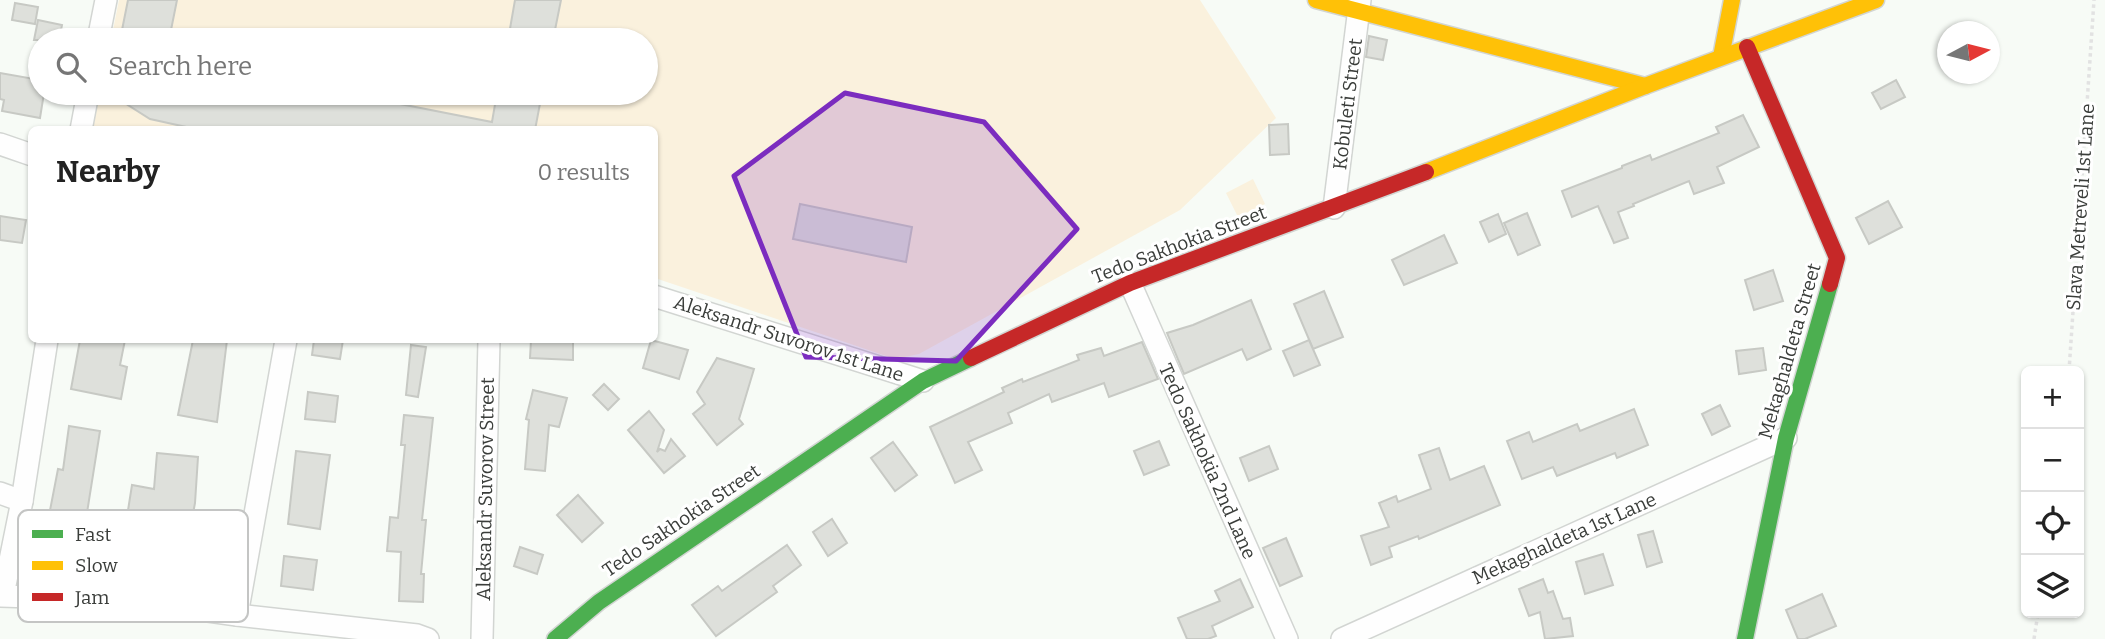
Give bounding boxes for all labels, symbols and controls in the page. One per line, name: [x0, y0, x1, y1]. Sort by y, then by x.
north arrow: [1937, 21, 2000, 84]
search box: [28, 28, 658, 105]
street label: Kobuleti Street: [1328, 37, 1367, 171]
icon: search: [52, 48, 90, 86]
text: Search here: [108, 51, 252, 82]
street label: Slava Metreveli 1st Lane: [2062, 103, 2099, 311]
text: Nearby: [56, 154, 160, 190]
text: 0 results: [537, 158, 630, 186]
street label: Tedo Sakhokia Street: [1089, 201, 1270, 288]
street label: Mekaghaldeta Street: [1753, 260, 1826, 442]
street label: Aleksandr Suvorov 1st Lane: [671, 290, 907, 387]
street label: Tedo Sakhokia 2nd Lane: [1154, 360, 1261, 563]
map controls: [2021, 366, 2084, 618]
button: +: [2021, 366, 2084, 429]
street label: Aleksandr Suvorov Street: [472, 377, 499, 601]
button: −: [2021, 429, 2084, 492]
street label: Tedo Sakhokia Street: [598, 459, 764, 582]
street label: Mekaghaldeta 1st Lane: [1469, 488, 1660, 589]
button: locate: [2021, 492, 2084, 555]
legend: [18, 510, 248, 622]
text: Fast: [75, 523, 112, 546]
text: Slow: [75, 554, 118, 577]
button: layers: [2021, 555, 2084, 618]
text: Jam: [74, 586, 109, 609]

